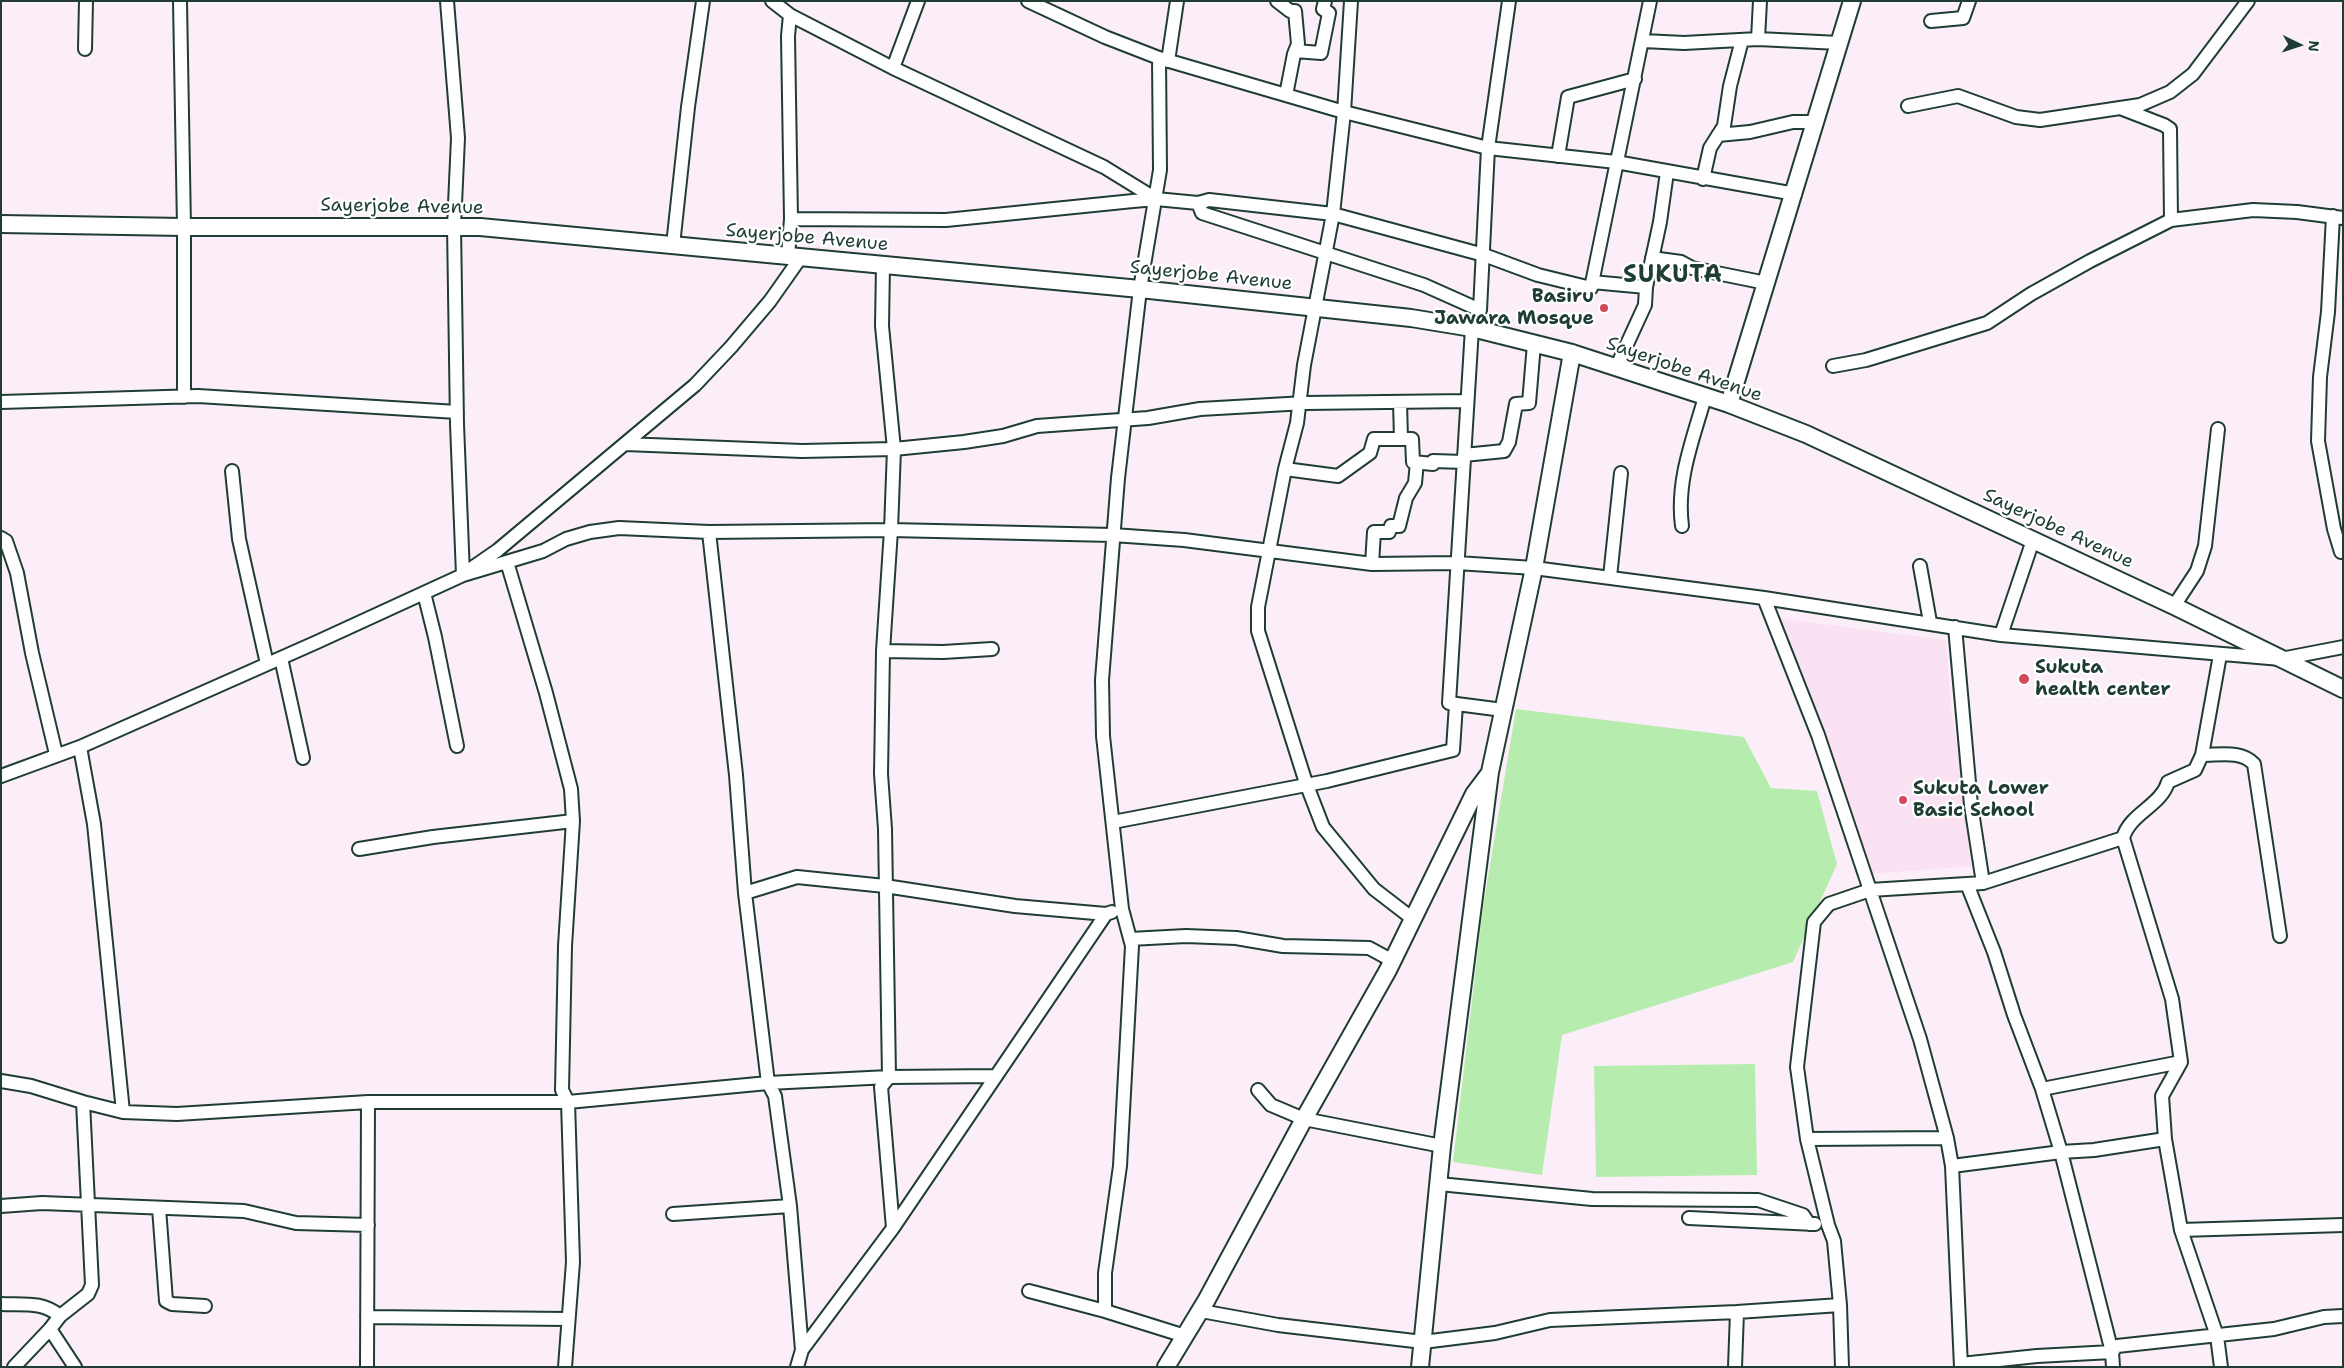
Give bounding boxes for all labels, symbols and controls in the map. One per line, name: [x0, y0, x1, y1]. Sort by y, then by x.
north arrow: [2274, 20, 2324, 70]
text: N: [2305, 40, 2323, 52]
street label: Sayerjobe Avenue: [320, 194, 484, 220]
street label: Sayerjobe Avenue: [725, 220, 889, 256]
street label: Sayerjobe Avenue: [1129, 256, 1293, 296]
district label: SUKUTA: [1622, 262, 1724, 290]
place label: Basiru Jawara Mosque: [1434, 286, 1594, 330]
marker: Basiru Jawara Mosque: [1598, 302, 1610, 314]
street label: Sayerjobe Avenue: [1603, 333, 1765, 407]
street label: Sayerjobe Avenue: [1979, 484, 2137, 574]
place label: Sukuta health center: [2035, 657, 2171, 701]
marker: Sukuta health center: [2017, 672, 2031, 686]
place label: Sukuta Lower Basic School: [1913, 778, 2049, 822]
marker: Sukuta Lower Basic School: [1897, 794, 1909, 806]

